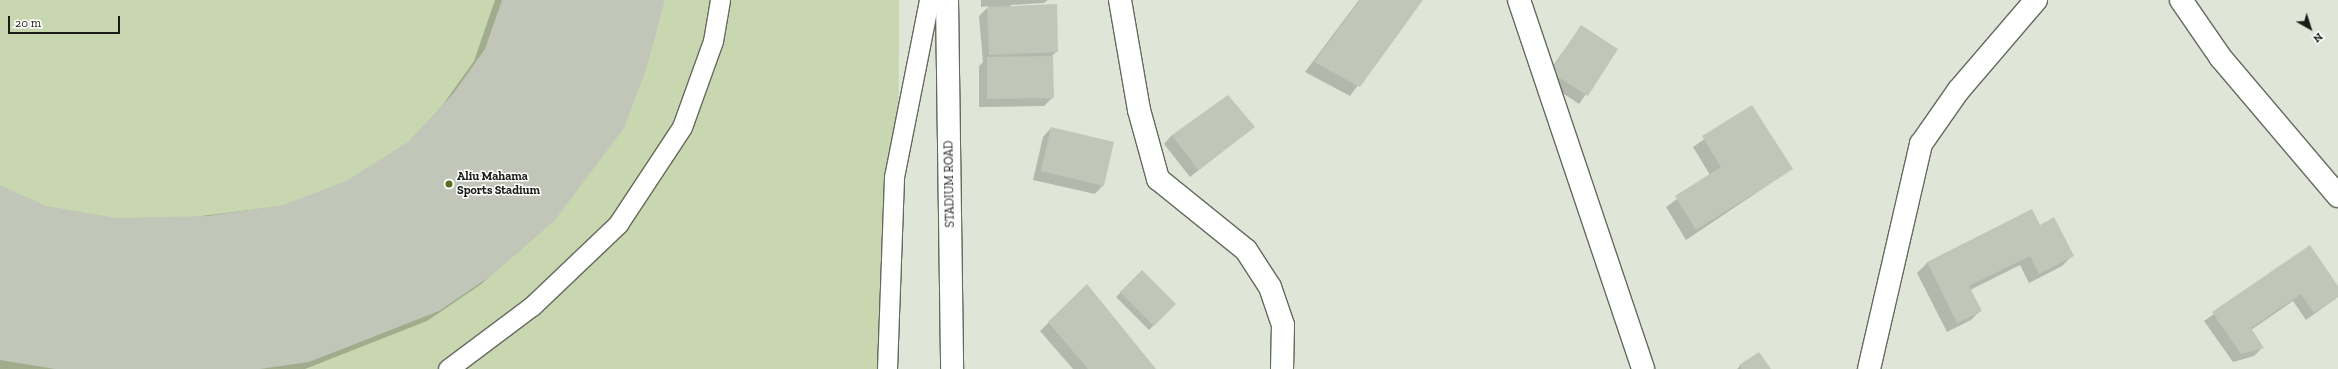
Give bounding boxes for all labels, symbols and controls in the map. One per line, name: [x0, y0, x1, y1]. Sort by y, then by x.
scale bar: [10, 8, 122, 34]
north arrow: [2290, 8, 2330, 48]
text: 20 m: [15, 16, 41, 30]
text: N: [2311, 30, 2325, 45]
street label: STADIUM ROAD: [942, 140, 958, 228]
place label: Aliu Mahama Sports Stadium: [457, 170, 540, 198]
marker: Aliu Mahama Sports Stadium: [444, 179, 454, 189]

